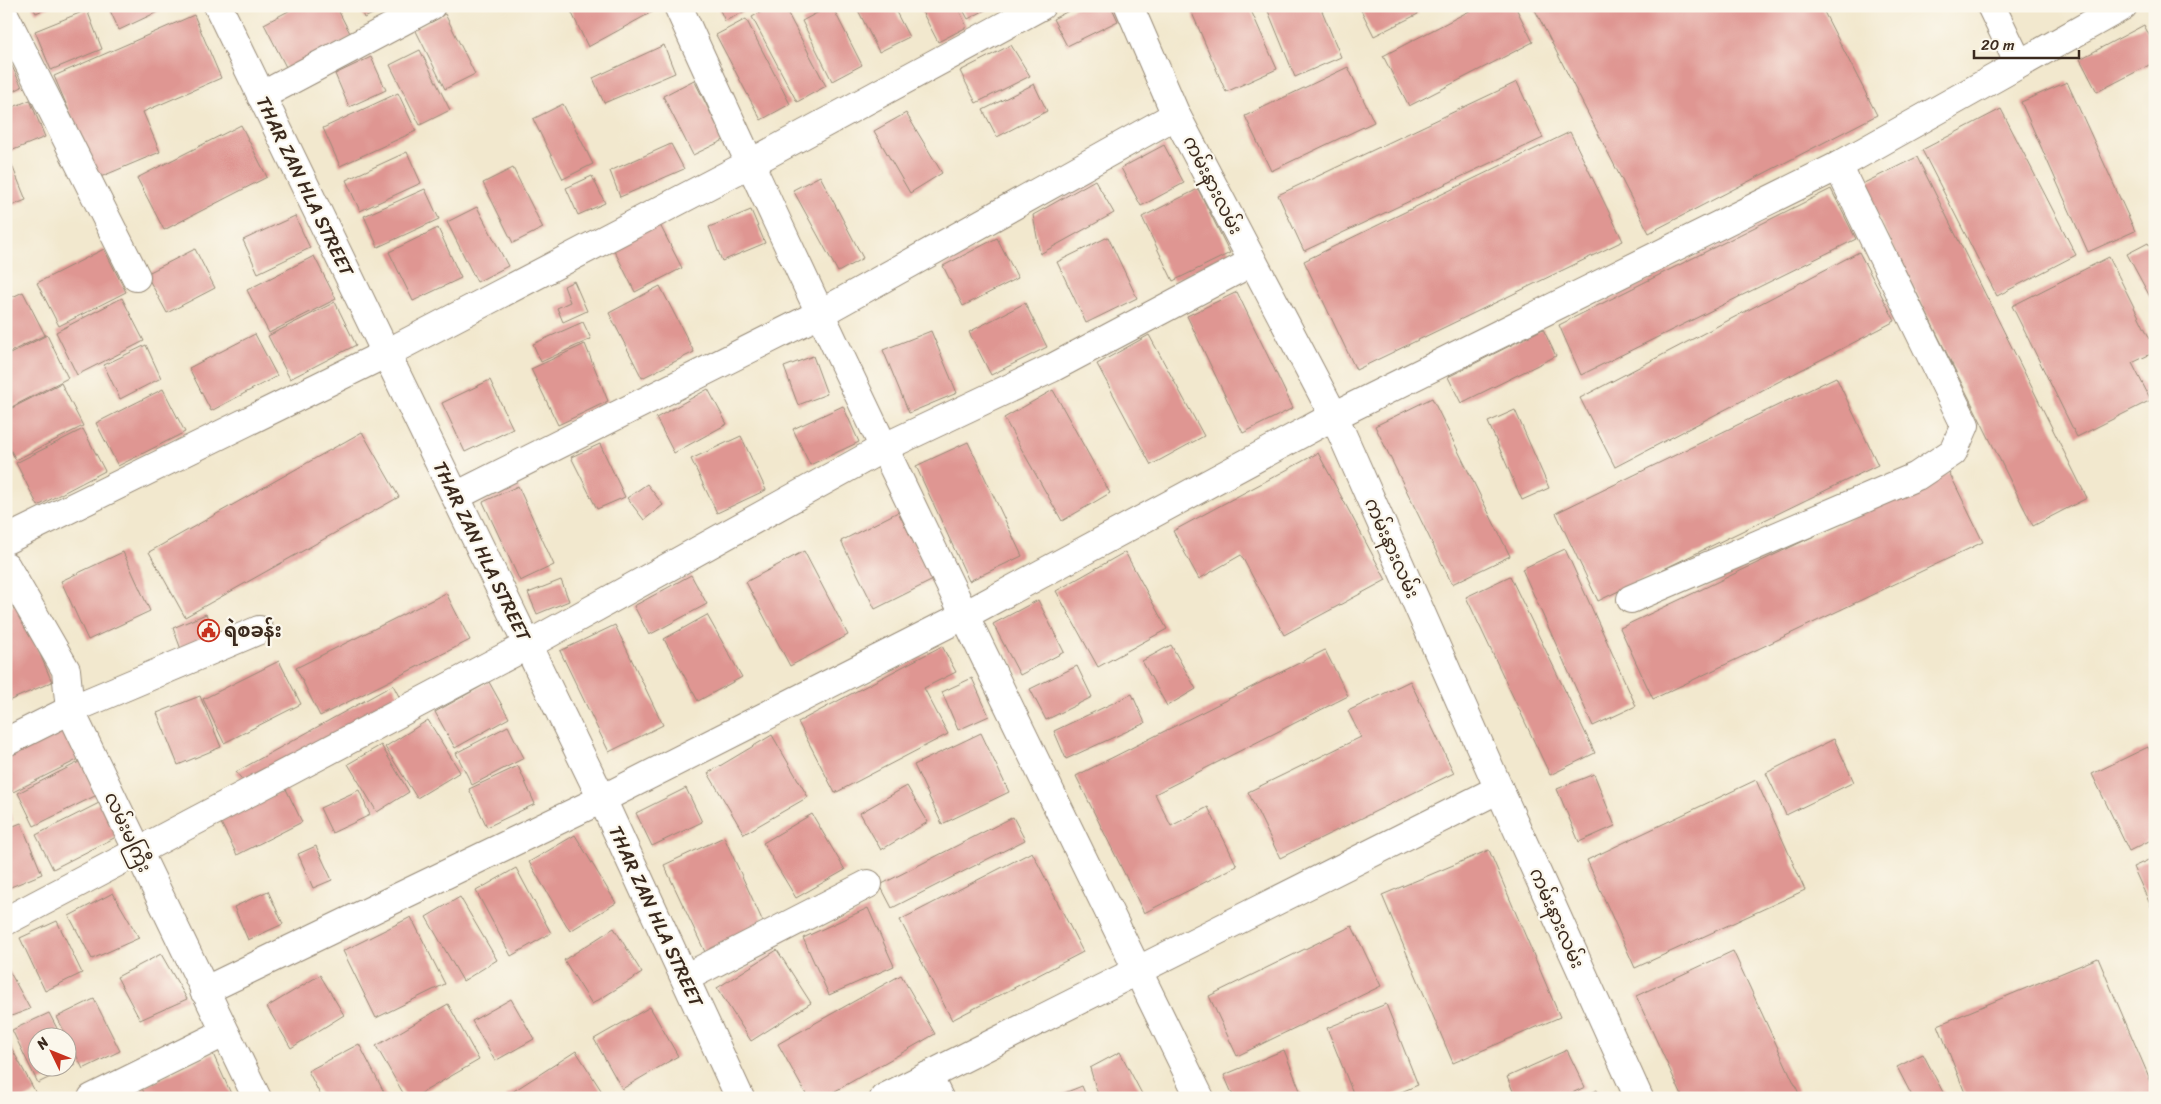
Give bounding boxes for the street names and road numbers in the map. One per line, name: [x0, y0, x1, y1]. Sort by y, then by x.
street label: THAR ZAN HLA STREET: [247, 90, 363, 283]
street label: ကမ်းနားလမ်း: [1174, 130, 1252, 240]
street label: THAR ZAN HLA STREET: [424, 455, 540, 648]
street label: ကမ်းနားလမ်း: [1355, 492, 1429, 604]
street label: လမ်းမကြီး: [95, 786, 161, 878]
street label: THAR ZAN HLA STREET: [599, 820, 713, 1013]
street label: ကမ်းနားလမ်း: [1520, 862, 1594, 974]

